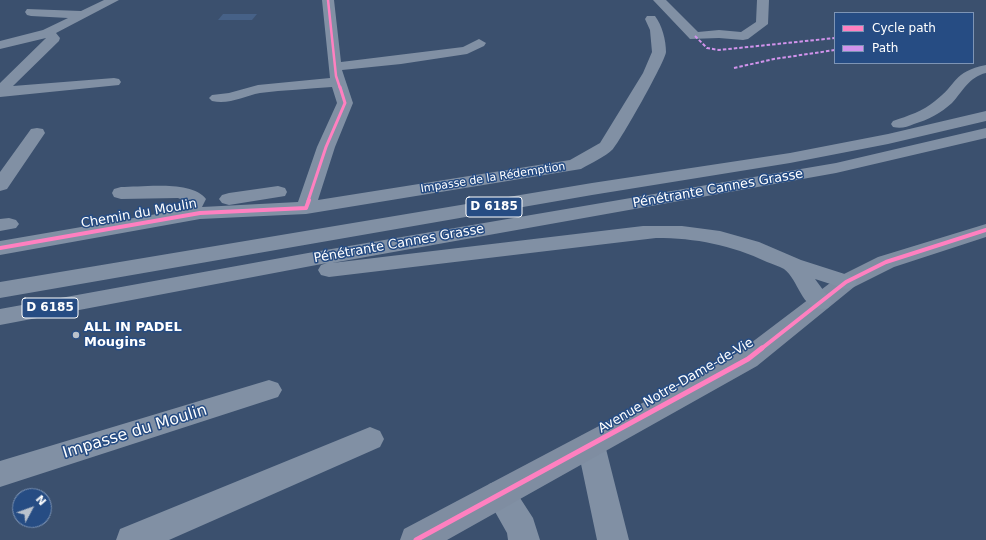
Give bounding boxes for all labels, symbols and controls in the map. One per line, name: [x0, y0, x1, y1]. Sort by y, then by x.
legend: [834, 12, 974, 64]
text: Cycle path: [872, 21, 936, 35]
text: Path: [872, 41, 898, 55]
street label: Impasse de la Rédemption: [420, 160, 566, 196]
street label: Pénétrante Cannes Grasse: [632, 166, 804, 212]
street label: Chemin du Moulin: [80, 196, 198, 232]
road number: D 6185: [466, 197, 522, 217]
street label: Pénétrante Cannes Grasse: [313, 221, 485, 267]
road number: D 6185: [22, 298, 78, 318]
place label: ALL IN PADEL Mougins: [84, 320, 182, 351]
marker: ALL IN PADEL Mougins: [71, 330, 81, 340]
street label: Avenue Notre-Dame-de-Vie: [596, 335, 756, 437]
street label: Impasse du Moulin: [60, 401, 210, 463]
north arrow: [12, 488, 52, 528]
text: N: [33, 493, 49, 508]

